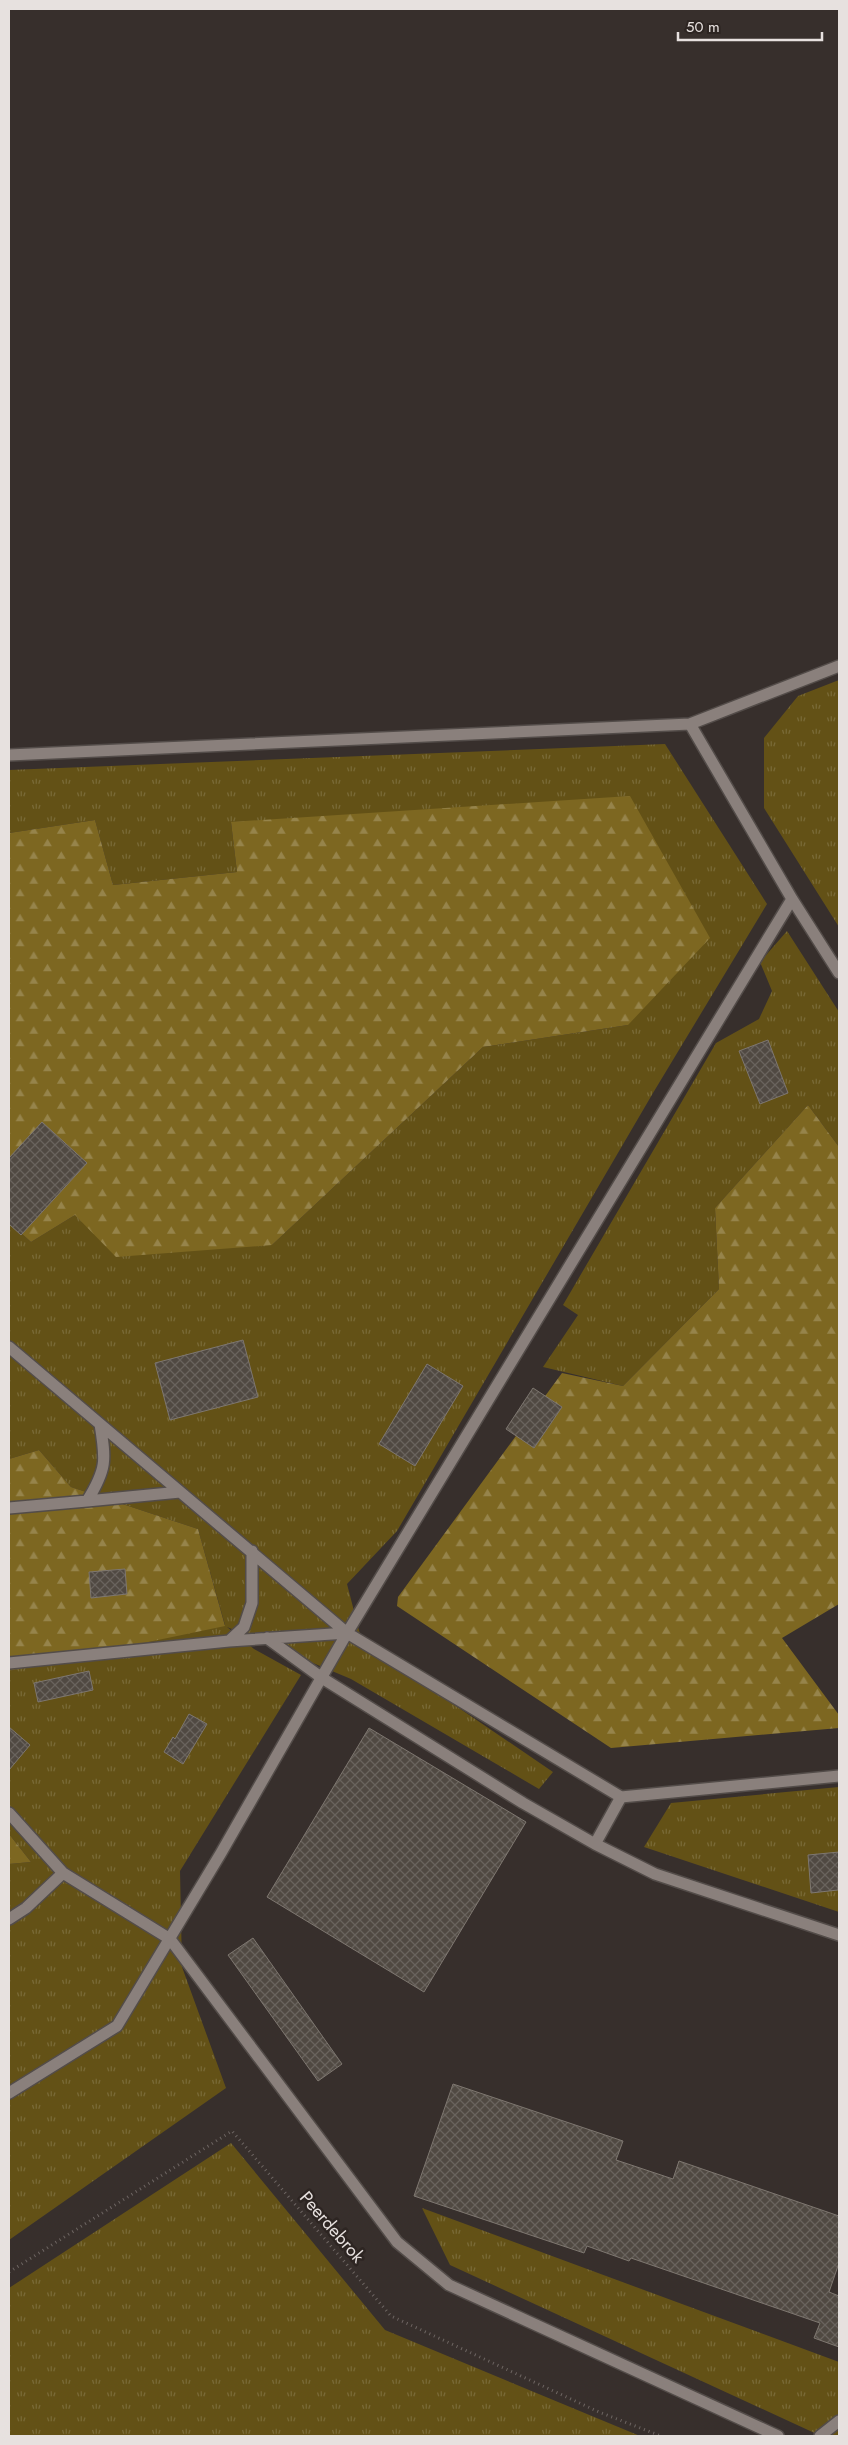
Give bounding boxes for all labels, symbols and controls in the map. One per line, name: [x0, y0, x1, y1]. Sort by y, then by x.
scale bar: [678, 10, 822, 42]
text: 50 m: [686, 16, 720, 38]
street label: Peerdebrok: [293, 2185, 371, 2269]

